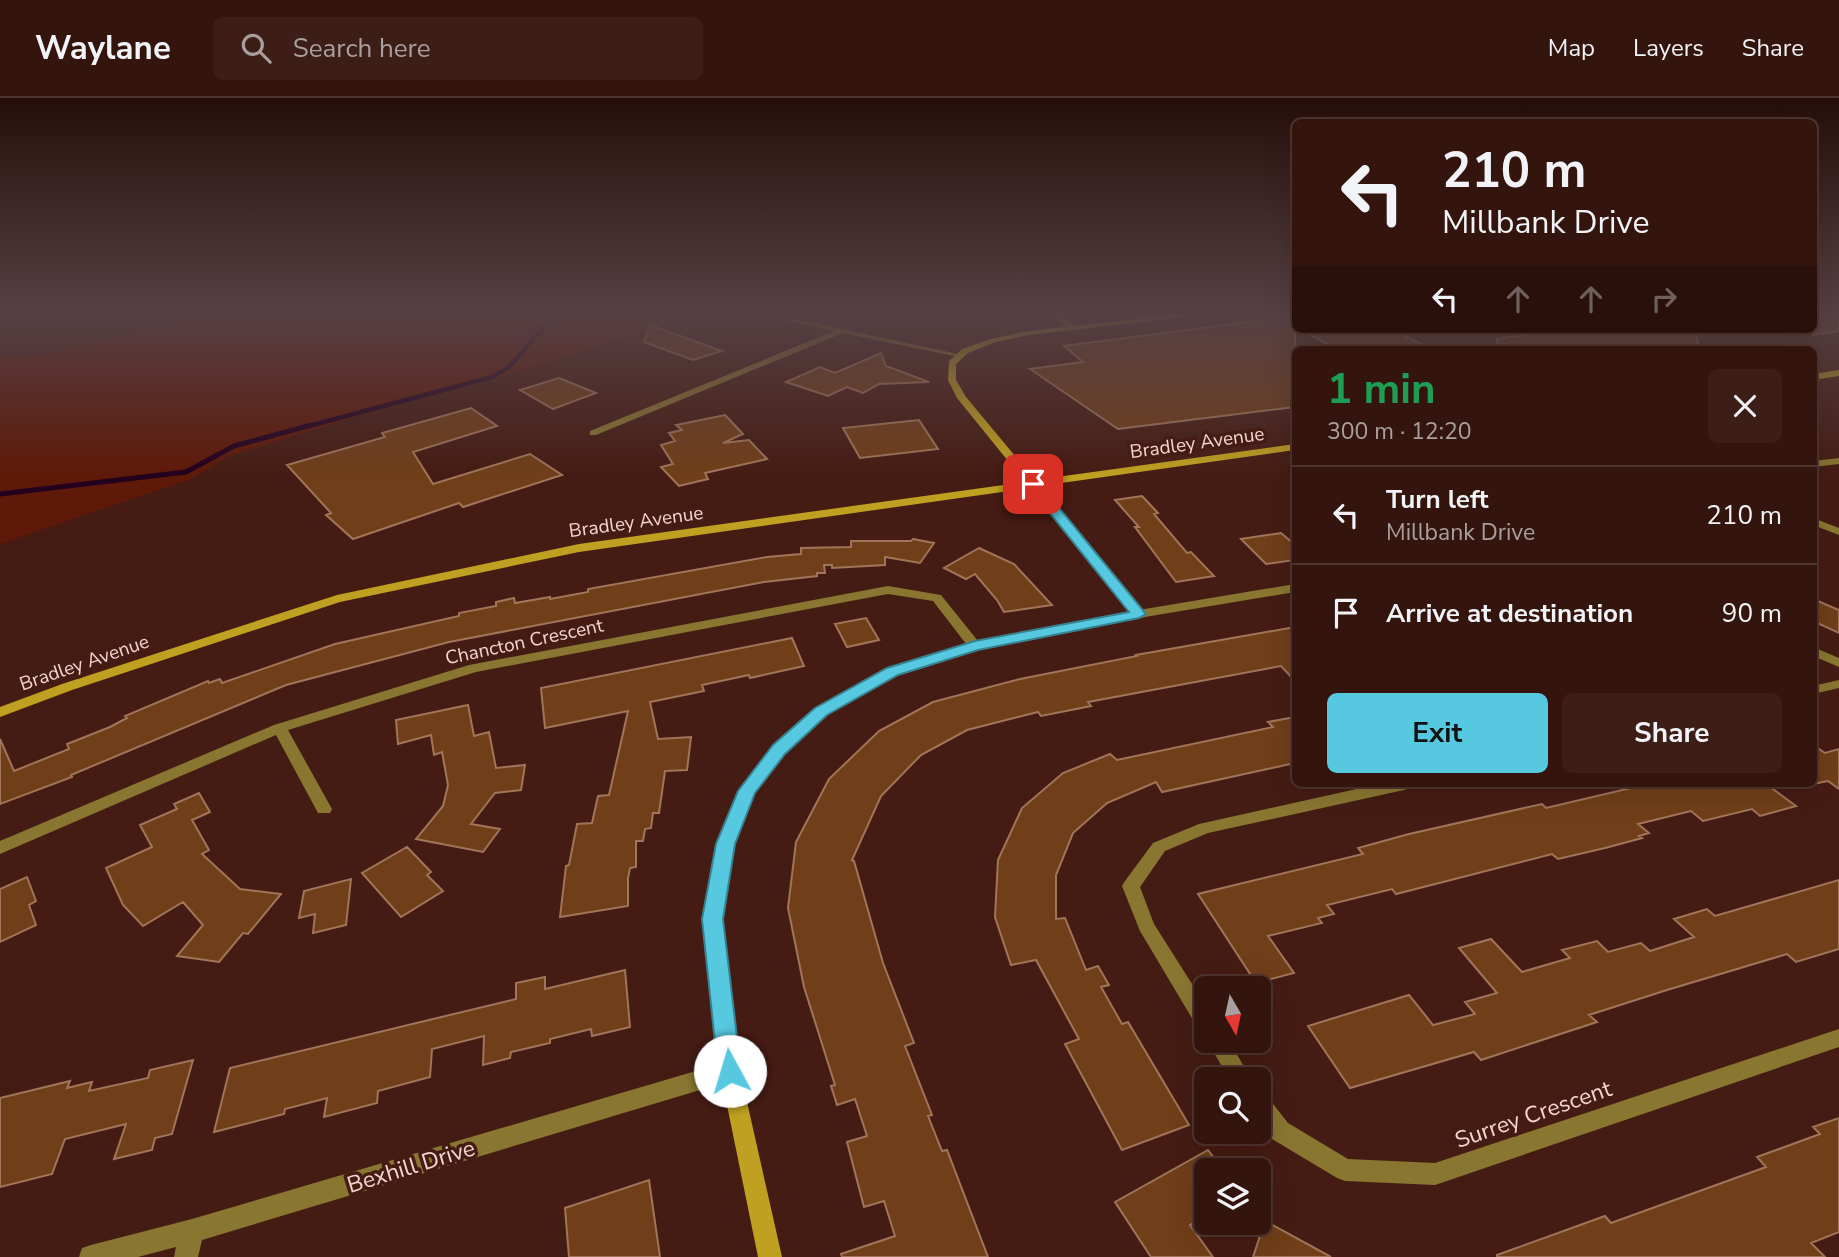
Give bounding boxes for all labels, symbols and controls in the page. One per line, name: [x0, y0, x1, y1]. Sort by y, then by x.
search box: [213, 17, 703, 80]
text: Waylane: [35, 26, 171, 71]
icon: search: [237, 29, 275, 67]
text: Search here: [293, 31, 431, 66]
text: Map: [1548, 32, 1595, 64]
text: Layers: [1633, 32, 1704, 64]
text: Share: [1742, 32, 1804, 64]
text: 210 m: [1442, 137, 1586, 204]
icon: left: [1327, 147, 1418, 238]
text: Millbank Drive: [1442, 201, 1650, 244]
icon: left: [1426, 280, 1464, 318]
icon: ahead: [1499, 280, 1537, 318]
icon: ahead: [1572, 280, 1610, 318]
icon: right: [1645, 280, 1683, 318]
text: 1 min: [1327, 361, 1436, 418]
button: close: [1708, 369, 1782, 443]
text: 300 m · 12:20: [1327, 416, 1472, 447]
street label: Bradley Avenue: [1128, 421, 1266, 465]
pin: [1003, 454, 1063, 514]
icon: arrive: [1014, 465, 1052, 503]
text: Turn left: [1386, 482, 1489, 517]
icon: left: [1327, 496, 1365, 534]
text: 210 m: [1706, 498, 1782, 533]
street label: Bradley Avenue: [567, 500, 705, 544]
text: Millbank Drive: [1386, 517, 1535, 548]
icon: arrive: [1327, 594, 1365, 632]
text: Arrive at destination: [1386, 596, 1633, 631]
text: 90 m: [1722, 596, 1782, 631]
street label: Chancton Crescent: [443, 612, 606, 671]
street label: Bradley Avenue: [16, 629, 153, 697]
button: Exit: [1327, 693, 1548, 773]
button: Share: [1562, 693, 1782, 773]
north arrow: [1194, 976, 1270, 1054]
map controls: [1194, 976, 1271, 1235]
position arrow: [693, 1034, 767, 1108]
button: search: [1194, 1067, 1271, 1144]
street label: Surrey Crescent: [1451, 1073, 1617, 1156]
street label: Bexhill Drive: [343, 1132, 479, 1201]
button: layers: [1194, 1158, 1271, 1235]

